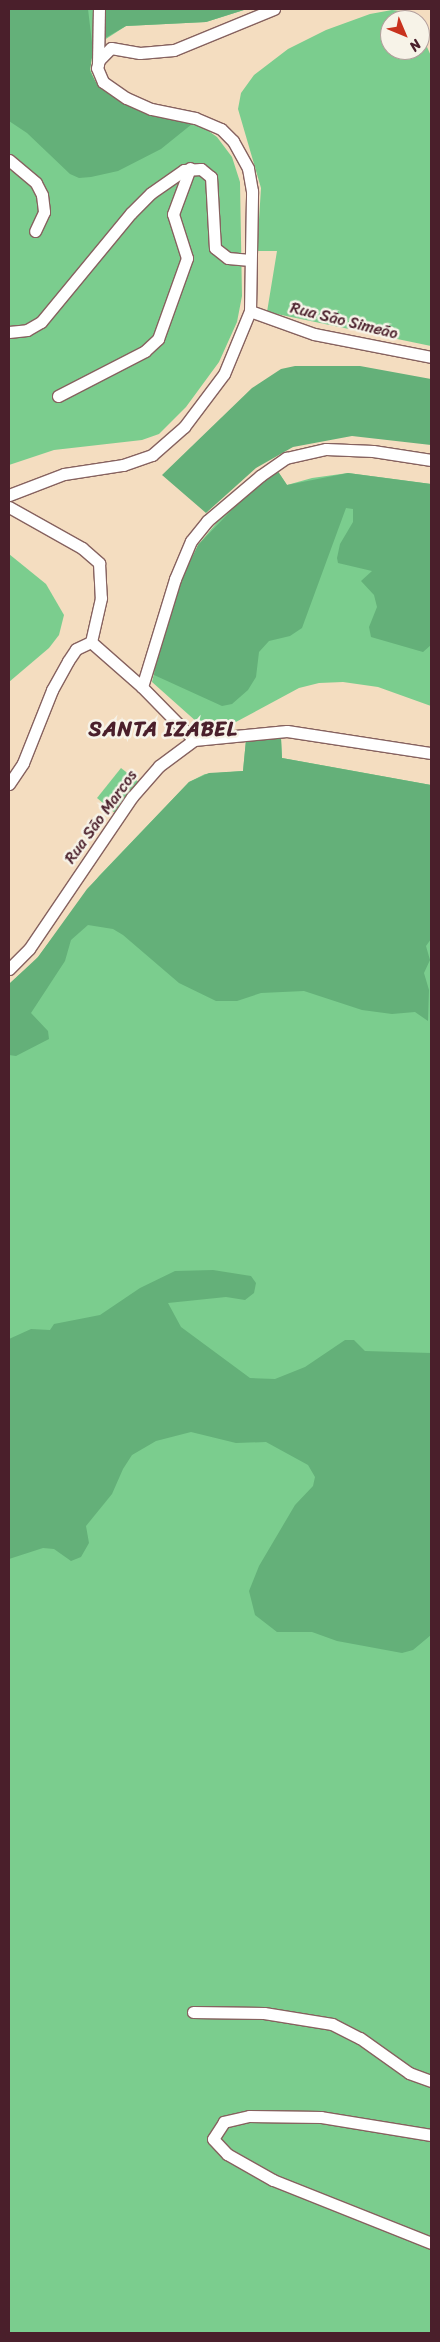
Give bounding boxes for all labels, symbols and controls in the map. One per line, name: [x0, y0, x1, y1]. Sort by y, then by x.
north arrow: [380, 10, 430, 60]
text: N: [403, 33, 428, 58]
street label: Rua São Simeão: [287, 298, 401, 344]
district label: SANTA IZABEL: [87, 716, 239, 742]
street label: Rua São Marcos: [61, 766, 141, 868]

